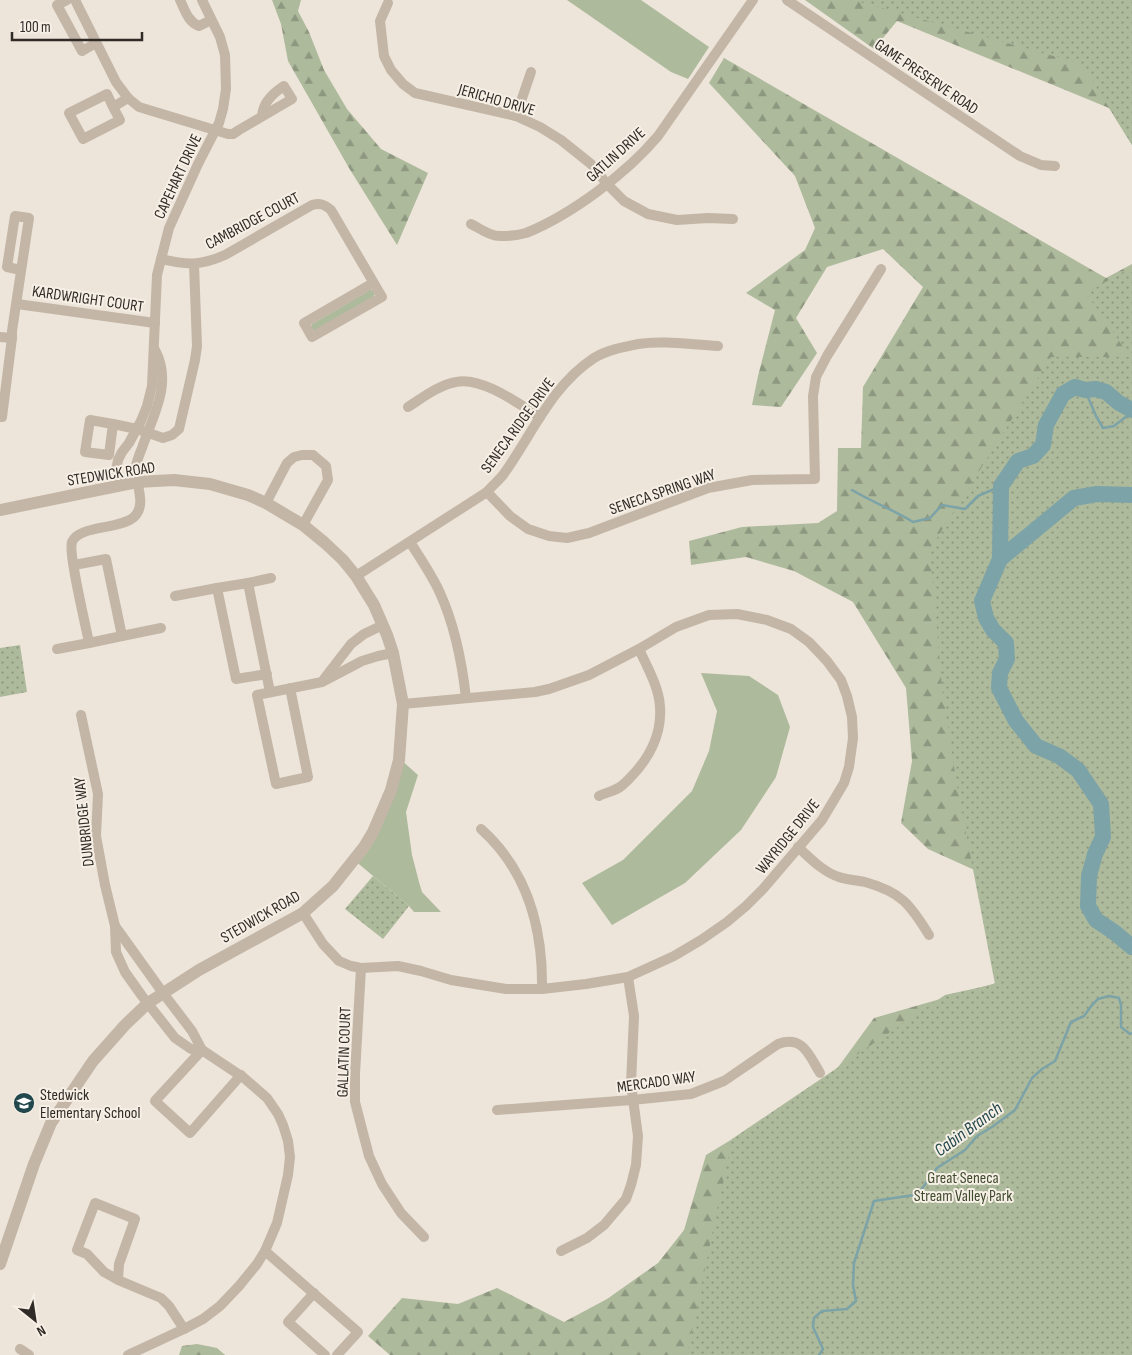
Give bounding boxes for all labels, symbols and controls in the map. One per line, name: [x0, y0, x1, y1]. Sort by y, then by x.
scale bar: [12, 10, 142, 42]
text: 100 m: [20, 18, 51, 37]
street label: GAME PRESERVE ROAD: [871, 36, 982, 119]
street label: JERICHO DRIVE: [455, 80, 537, 120]
street label: GATLIN DRIVE: [583, 124, 649, 187]
street label: CAPEHART DRIVE: [150, 131, 206, 222]
street label: CAMBRIDGE COURT: [202, 188, 304, 254]
street label: KARDWRIGHT COURT: [31, 282, 145, 317]
street label: SENECA RIDGE DRIVE: [477, 375, 559, 477]
street label: STEDWICK ROAD: [66, 458, 157, 491]
street label: SENECA SPRING WAY: [607, 465, 718, 519]
street label: DUNBRIDGE WAY: [70, 776, 99, 867]
street label: WAYRIDGE DRIVE: [752, 796, 824, 878]
street label: STEDWICK ROAD: [218, 887, 304, 948]
street label: GALLATIN COURT: [333, 1006, 356, 1098]
street label: MERCADO WAY: [616, 1068, 697, 1097]
place label: Stedwick Elementary School: [40, 1086, 140, 1123]
school or university icon: Stedwick Elementary School: [12, 1091, 36, 1115]
water label: Cabin Branch: [930, 1098, 1007, 1161]
park label: Great Seneca Stream Valley Park: [914, 1169, 1012, 1206]
north arrow: [10, 1295, 60, 1345]
text: N: [34, 1322, 49, 1340]

